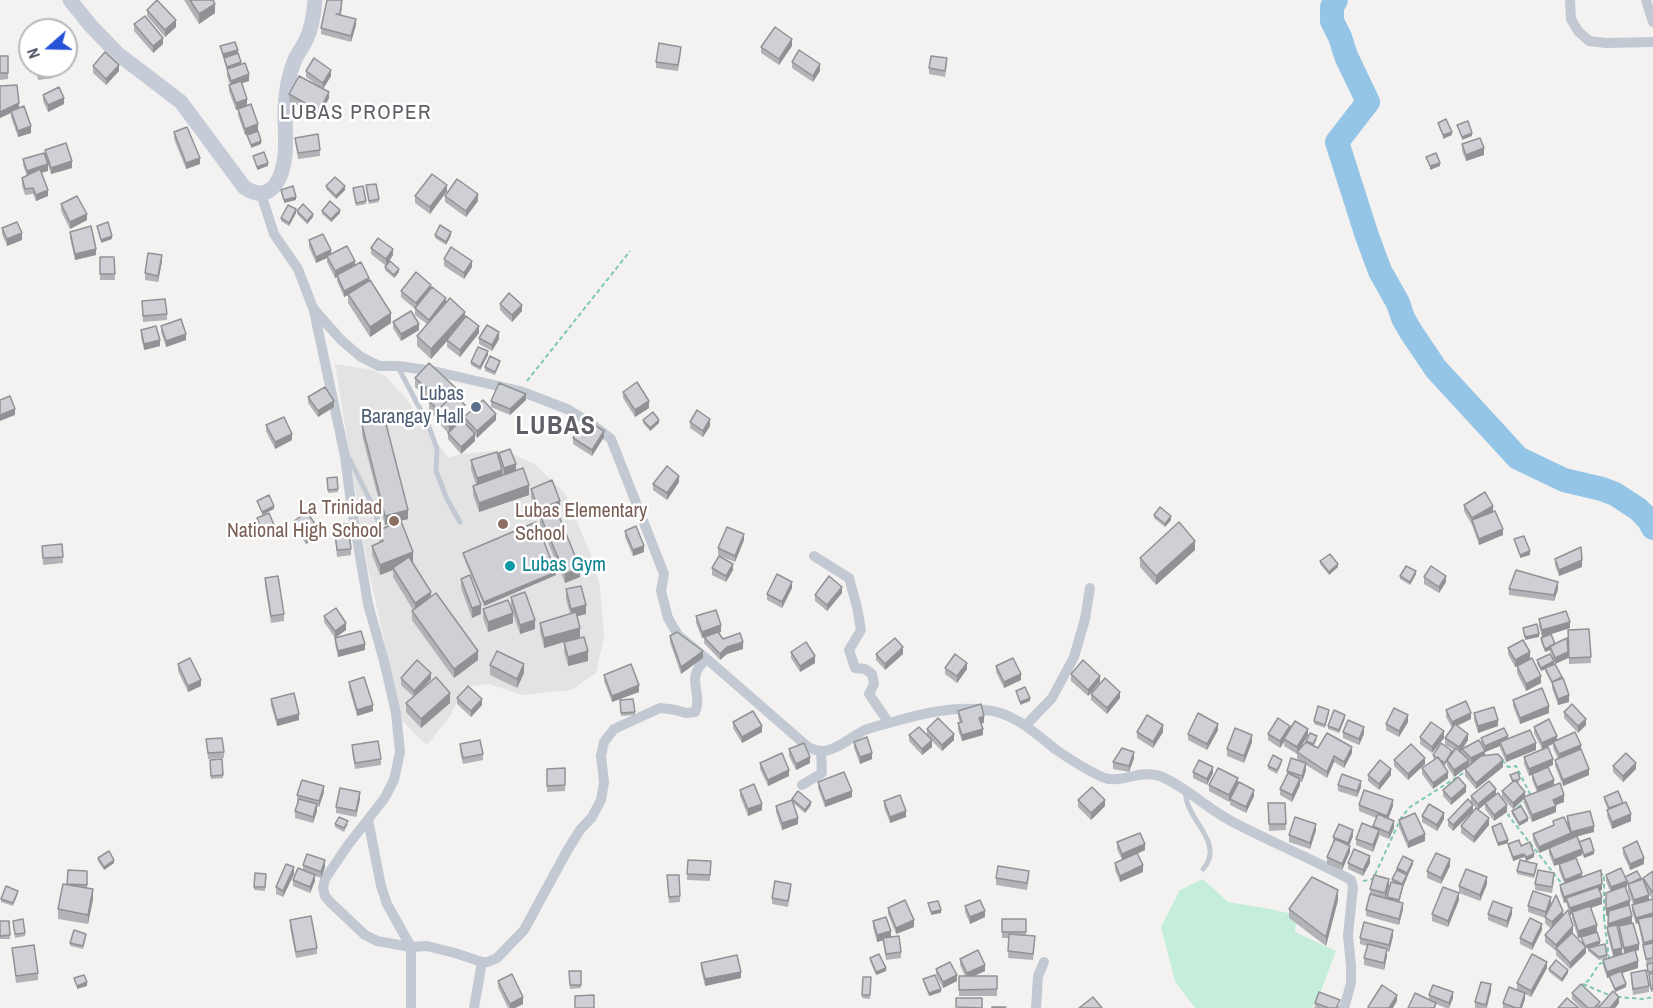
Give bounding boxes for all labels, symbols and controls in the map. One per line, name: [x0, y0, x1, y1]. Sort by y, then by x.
north arrow: [18, 18, 78, 78]
text: N: [21, 45, 45, 62]
district label: LUBAS PROPER: [280, 100, 432, 126]
place label: Lubas Barangay Hall: [361, 383, 464, 430]
marker: Lubas Barangay Hall: [469, 400, 483, 414]
district label: LUBAS: [516, 411, 596, 443]
place label: La Trinidad National High School: [227, 497, 382, 544]
place label: Lubas Elementary School: [515, 500, 647, 547]
marker: La Trinidad National High School: [387, 514, 401, 528]
marker: Lubas Elementary School: [496, 517, 510, 531]
place label: Lubas Gym: [522, 554, 606, 578]
marker: Lubas Gym: [503, 559, 517, 573]

